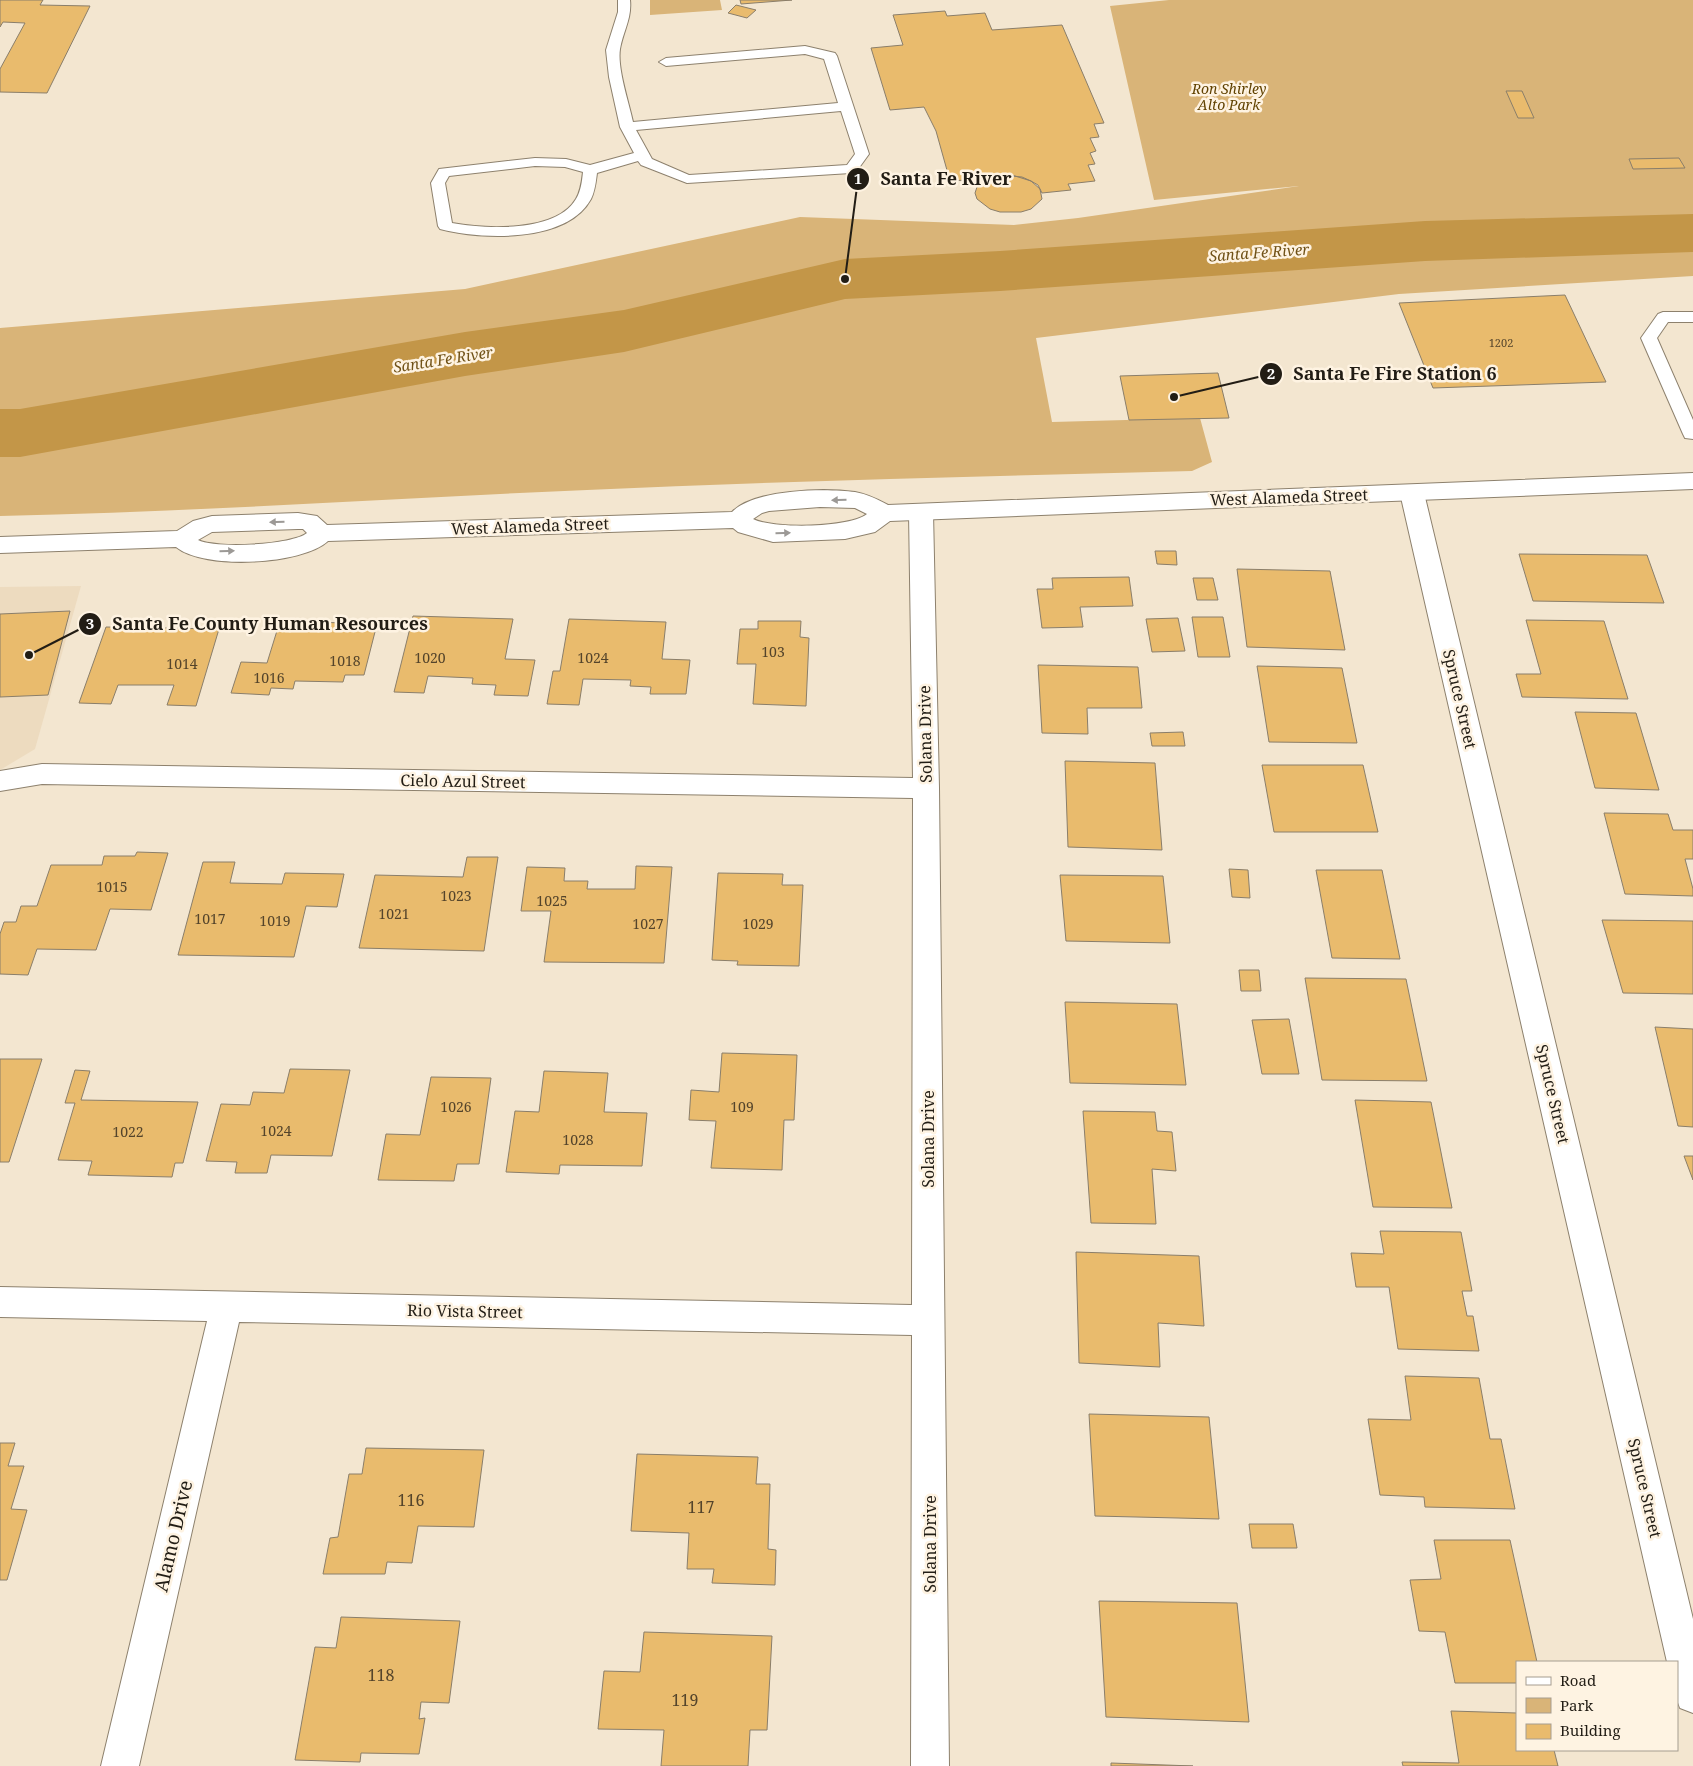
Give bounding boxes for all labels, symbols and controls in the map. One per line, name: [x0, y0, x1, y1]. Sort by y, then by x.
park label: Ron Shirley Alto Park: [1191, 79, 1266, 114]
callout: Santa Fe River: [845, 163, 1022, 196]
text: Santa Fe River: [880, 166, 1012, 190]
text: 1: [854, 168, 862, 188]
water label: Santa Fe River: [1208, 238, 1311, 265]
house number: 1202: [1489, 335, 1513, 350]
water label: Santa Fe River: [392, 341, 495, 377]
callout: Santa Fe Fire Station 6: [1258, 357, 1506, 390]
text: Santa Fe Fire Station 6: [1293, 361, 1497, 385]
text: 2: [1267, 363, 1275, 383]
street label: West Alameda Street: [1210, 483, 1369, 511]
one-way arrow: [831, 496, 847, 504]
street label: West Alameda Street: [451, 512, 610, 540]
one-way arrow: [269, 518, 285, 526]
one-way arrow: [775, 529, 791, 537]
one-way arrow: [219, 547, 235, 555]
callout: Santa Fe County Human Resources: [77, 607, 438, 640]
text: Santa Fe County Human Resources: [112, 611, 428, 635]
text: 3: [86, 613, 94, 633]
house number: 103: [761, 642, 785, 661]
street label: Spruce Street: [1438, 647, 1482, 751]
house number: 1020: [414, 648, 446, 667]
house number: 1024: [577, 648, 609, 667]
house number: 1018: [329, 651, 361, 670]
house number: 1014: [166, 654, 198, 673]
house number: 1016: [253, 668, 285, 687]
street label: Solana Drive: [913, 685, 937, 783]
street label: Cielo Azul Street: [400, 769, 526, 793]
house number: 1015: [96, 877, 128, 896]
house number: 1023: [440, 886, 472, 905]
house number: 1025: [536, 891, 568, 910]
house number: 1021: [378, 904, 410, 923]
house number: 1017: [194, 909, 226, 928]
house number: 1019: [259, 911, 291, 930]
house number: 1027: [632, 914, 664, 933]
house number: 1029: [742, 914, 774, 933]
street label: Spruce Street: [1531, 1042, 1575, 1146]
street label: Solana Drive: [917, 1090, 939, 1188]
house number: 1026: [440, 1097, 472, 1116]
house number: 109: [730, 1097, 754, 1116]
house number: 1024: [260, 1121, 292, 1140]
house number: 1022: [112, 1122, 144, 1141]
house number: 1028: [562, 1130, 594, 1149]
street label: Rio Vista Street: [407, 1299, 523, 1323]
street label: Spruce Street: [1623, 1436, 1667, 1540]
street label: Alamo Drive: [148, 1478, 198, 1594]
house number: 116: [398, 1489, 424, 1511]
street label: Solana Drive: [919, 1495, 941, 1593]
house number: 117: [688, 1496, 714, 1518]
legend: [1516, 1661, 1678, 1751]
house number: 118: [368, 1664, 394, 1686]
text: Road: [1560, 1670, 1596, 1690]
house number: 119: [672, 1689, 698, 1711]
text: Park: [1560, 1695, 1594, 1715]
text: Building: [1560, 1720, 1621, 1740]

